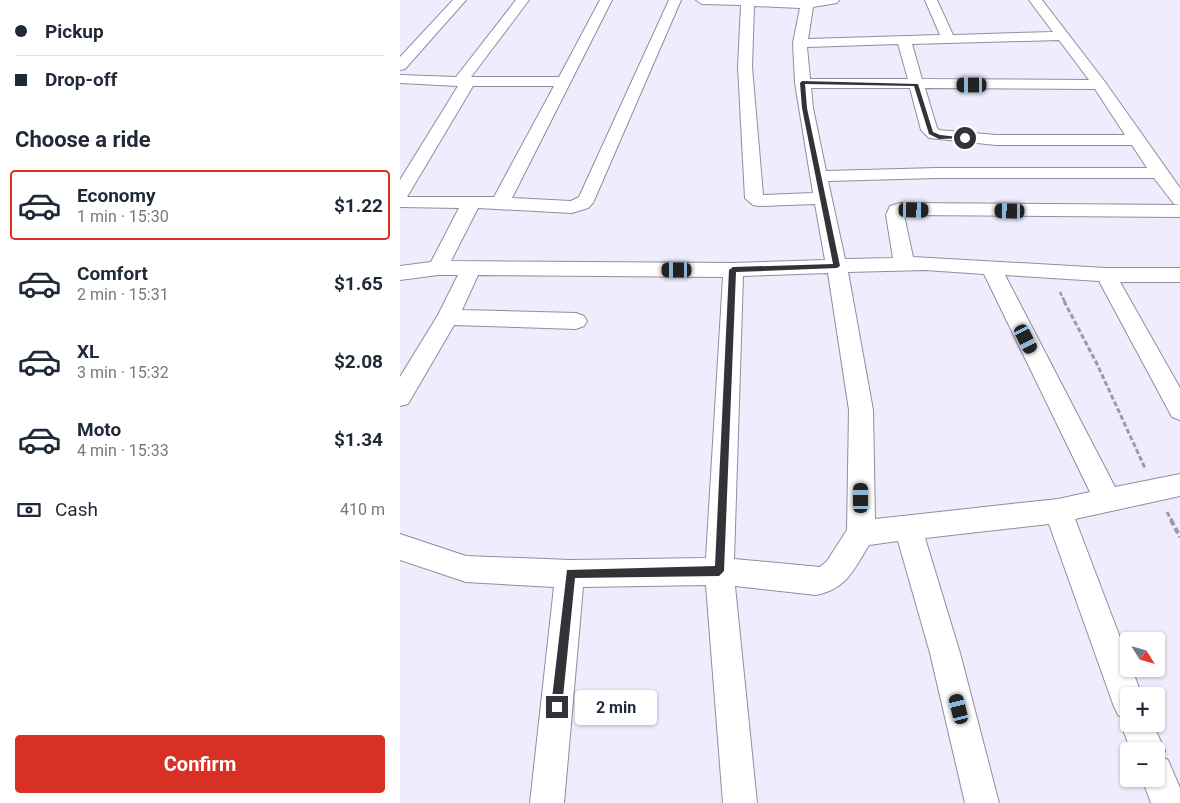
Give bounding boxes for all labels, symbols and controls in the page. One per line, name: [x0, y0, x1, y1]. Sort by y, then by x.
text: Pickup: [45, 20, 104, 43]
text: Drop-off: [45, 68, 117, 91]
car: [957, 78, 987, 93]
text: Choose a ride: [15, 127, 151, 152]
route start: [954, 127, 976, 149]
icon: car: [17, 183, 62, 228]
text: Economy: [77, 184, 156, 207]
text: $1.22: [334, 194, 383, 217]
car: [898, 202, 929, 218]
car: [994, 203, 1025, 219]
text: 1 min · 15:30: [77, 207, 169, 226]
icon: car: [17, 261, 62, 306]
text: Comfort: [77, 262, 148, 285]
car: [662, 263, 692, 278]
text: $1.65: [334, 272, 383, 295]
text: 2 min · 15:31: [77, 285, 169, 304]
car: [1012, 322, 1039, 356]
icon: car: [17, 339, 62, 384]
text: XL: [77, 340, 99, 363]
text: $2.08: [334, 350, 383, 373]
text: 3 min · 15:32: [77, 363, 169, 382]
icon: car: [17, 417, 62, 462]
text: Moto: [77, 418, 121, 441]
text: $1.34: [334, 428, 383, 451]
text: 4 min · 15:33: [77, 441, 169, 460]
car: [853, 483, 868, 513]
icon: cash: [15, 496, 43, 524]
text: Cash: [55, 498, 98, 521]
text: 410 m: [340, 500, 385, 519]
north arrow: [1120, 632, 1165, 678]
map controls: [1120, 632, 1165, 787]
button: +: [1120, 687, 1165, 732]
callout: 2 min: [574, 690, 657, 724]
car: [948, 693, 969, 725]
route end: [546, 696, 568, 718]
text: 2 min: [596, 698, 636, 717]
button: Confirm: [15, 735, 385, 793]
button: −: [1120, 742, 1165, 787]

